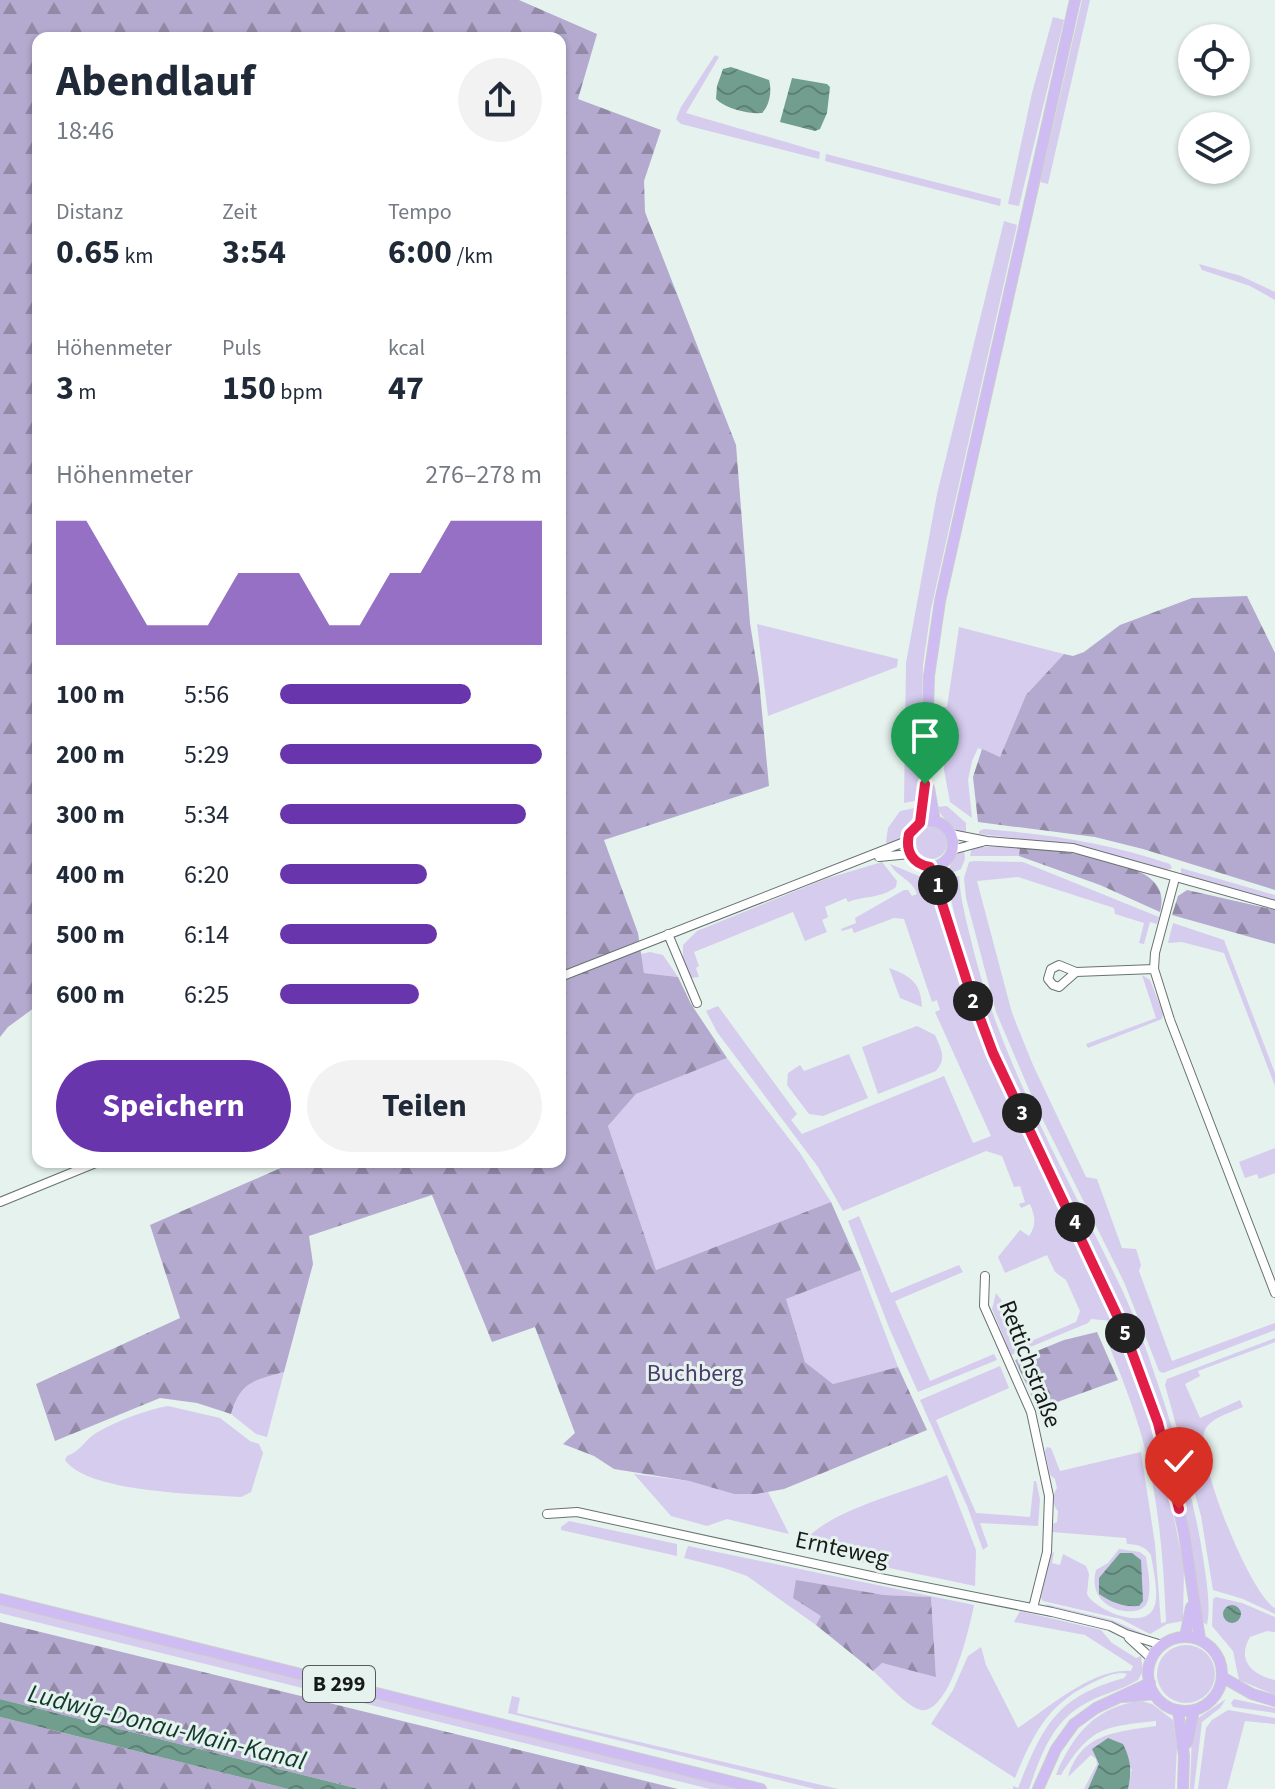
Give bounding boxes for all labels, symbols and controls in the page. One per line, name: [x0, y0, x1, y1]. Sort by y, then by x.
map controls: [1178, 24, 1250, 184]
button: locate: [1178, 24, 1250, 96]
text: Abendlauf: [56, 50, 255, 113]
button: share: [458, 58, 542, 142]
text: 18:46: [56, 112, 114, 149]
button: layers: [1178, 112, 1250, 184]
text: Distanz: [56, 196, 123, 228]
text: Zeit: [222, 196, 257, 228]
text: Tempo: [388, 196, 452, 228]
text: 0.65: [56, 228, 120, 277]
text: 3:54: [222, 228, 286, 277]
text: 6:00: [388, 228, 452, 277]
text: km: [120, 240, 154, 272]
text: /km: [452, 240, 493, 272]
text: Höhenmeter: [56, 332, 172, 364]
text: Puls: [222, 332, 261, 364]
text: kcal: [388, 332, 425, 364]
text: 3: [56, 364, 74, 413]
text: 150: [222, 364, 276, 413]
text: 47: [388, 364, 424, 413]
text: m: [74, 376, 97, 408]
text: bpm: [276, 376, 323, 408]
text: Höhenmeter: [56, 456, 193, 493]
text: 276–278 m: [425, 456, 542, 493]
text: 100 m: [56, 676, 125, 713]
text: 5:56: [184, 676, 229, 713]
pin: [891, 702, 959, 784]
icon: arrive: [903, 714, 947, 758]
text: 200 m: [56, 736, 125, 773]
text: 5:29: [184, 736, 229, 773]
text: 300 m: [56, 796, 125, 833]
text: 5:34: [184, 796, 229, 833]
text: 400 m: [56, 856, 125, 893]
text: 6:20: [184, 856, 229, 893]
pin: 1: [918, 865, 958, 905]
text: 1: [932, 869, 944, 901]
text: 500 m: [56, 916, 125, 953]
text: 6:14: [184, 916, 229, 953]
text: 600 m: [56, 976, 125, 1013]
text: 6:25: [184, 976, 229, 1013]
pin: 2: [953, 981, 993, 1021]
text: 2: [967, 985, 979, 1017]
button: Speichern: [56, 1060, 291, 1152]
button: Teilen: [307, 1060, 542, 1152]
pin: 3: [1002, 1093, 1042, 1133]
text: 3: [1016, 1097, 1028, 1129]
pin: 4: [1055, 1202, 1095, 1242]
text: 4: [1069, 1206, 1081, 1238]
street label: Rettichstraße: [990, 1295, 1070, 1433]
pin: 5: [1105, 1313, 1145, 1353]
text: 5: [1119, 1317, 1131, 1349]
park label: Buchberg: [647, 1356, 743, 1391]
pin: [1145, 1427, 1213, 1509]
icon: check: [1157, 1439, 1201, 1483]
street label: Ernteweg: [792, 1522, 892, 1576]
road number: B 299: [303, 1666, 375, 1702]
water label: Ludwig-Donau-Main-Kanal: [24, 1675, 310, 1780]

